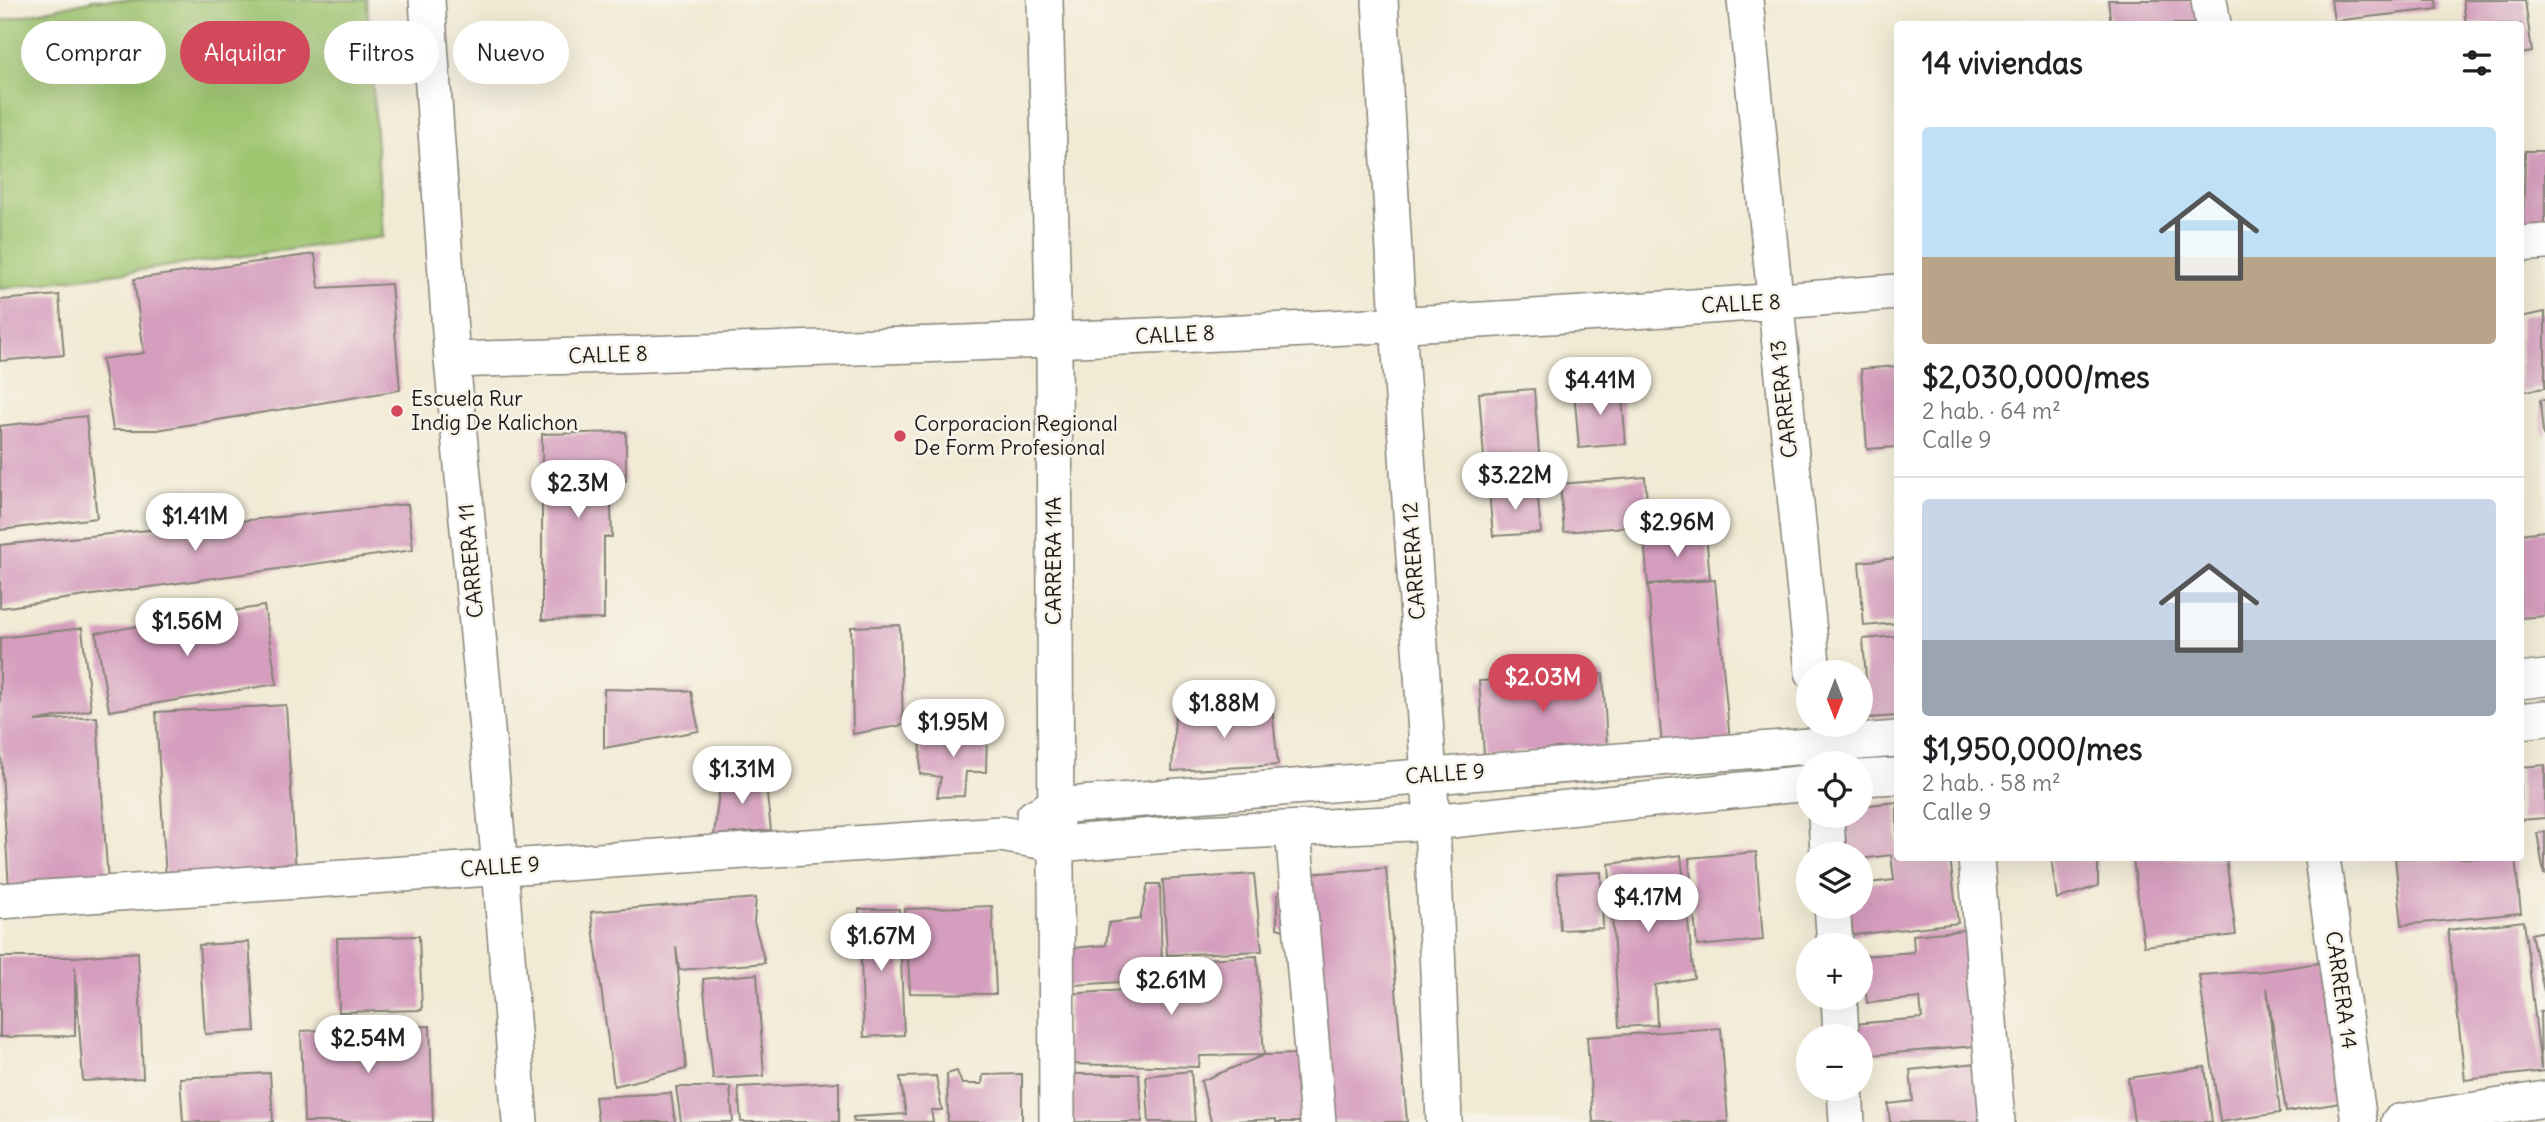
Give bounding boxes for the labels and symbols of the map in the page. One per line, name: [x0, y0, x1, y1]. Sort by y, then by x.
street label: CALLE 8: [1701, 288, 1781, 319]
street label: CALLE 8: [1135, 319, 1215, 350]
street label: CARRERA 13: [1764, 339, 1803, 459]
street label: CALLE 8: [568, 340, 648, 369]
pin: $4.41M: [1543, 358, 1657, 417]
place label: Escuela Rur Indig De Kalichon: [411, 385, 578, 436]
marker: Escuela Rur Indig De Kalichon: [389, 403, 405, 419]
place label: Corporacion Regional De Form Profesional: [914, 410, 1118, 461]
marker: Corporacion Regional De Form Profesional: [892, 428, 908, 444]
pin: $3.22M: [1458, 452, 1572, 512]
pin: $2.3M: [529, 461, 627, 520]
pin: $1.41M: [138, 494, 252, 553]
street label: CARRERA 11A: [1040, 497, 1067, 625]
pin: $2.96M: [1620, 500, 1734, 559]
street label: CARRERA 12: [1396, 501, 1431, 621]
street label: CARRERA 11: [452, 503, 489, 619]
pin: $1.56M: [130, 598, 244, 658]
pin: $2.03M: [1486, 654, 1600, 714]
north arrow: [1796, 660, 1872, 737]
pin: $1.88M: [1167, 680, 1281, 740]
pin: $1.95M: [896, 700, 1010, 759]
pin: $1.31M: [685, 746, 799, 806]
street label: CALLE 9: [1404, 757, 1486, 790]
street label: CALLE 9: [459, 850, 541, 883]
pin: $4.17M: [1591, 874, 1705, 934]
pin: $1.67M: [824, 914, 938, 973]
street label: CARRERA 14: [2320, 929, 2363, 1051]
pin: $2.61M: [1114, 958, 1228, 1017]
pin: $2.54M: [311, 1016, 425, 1075]

